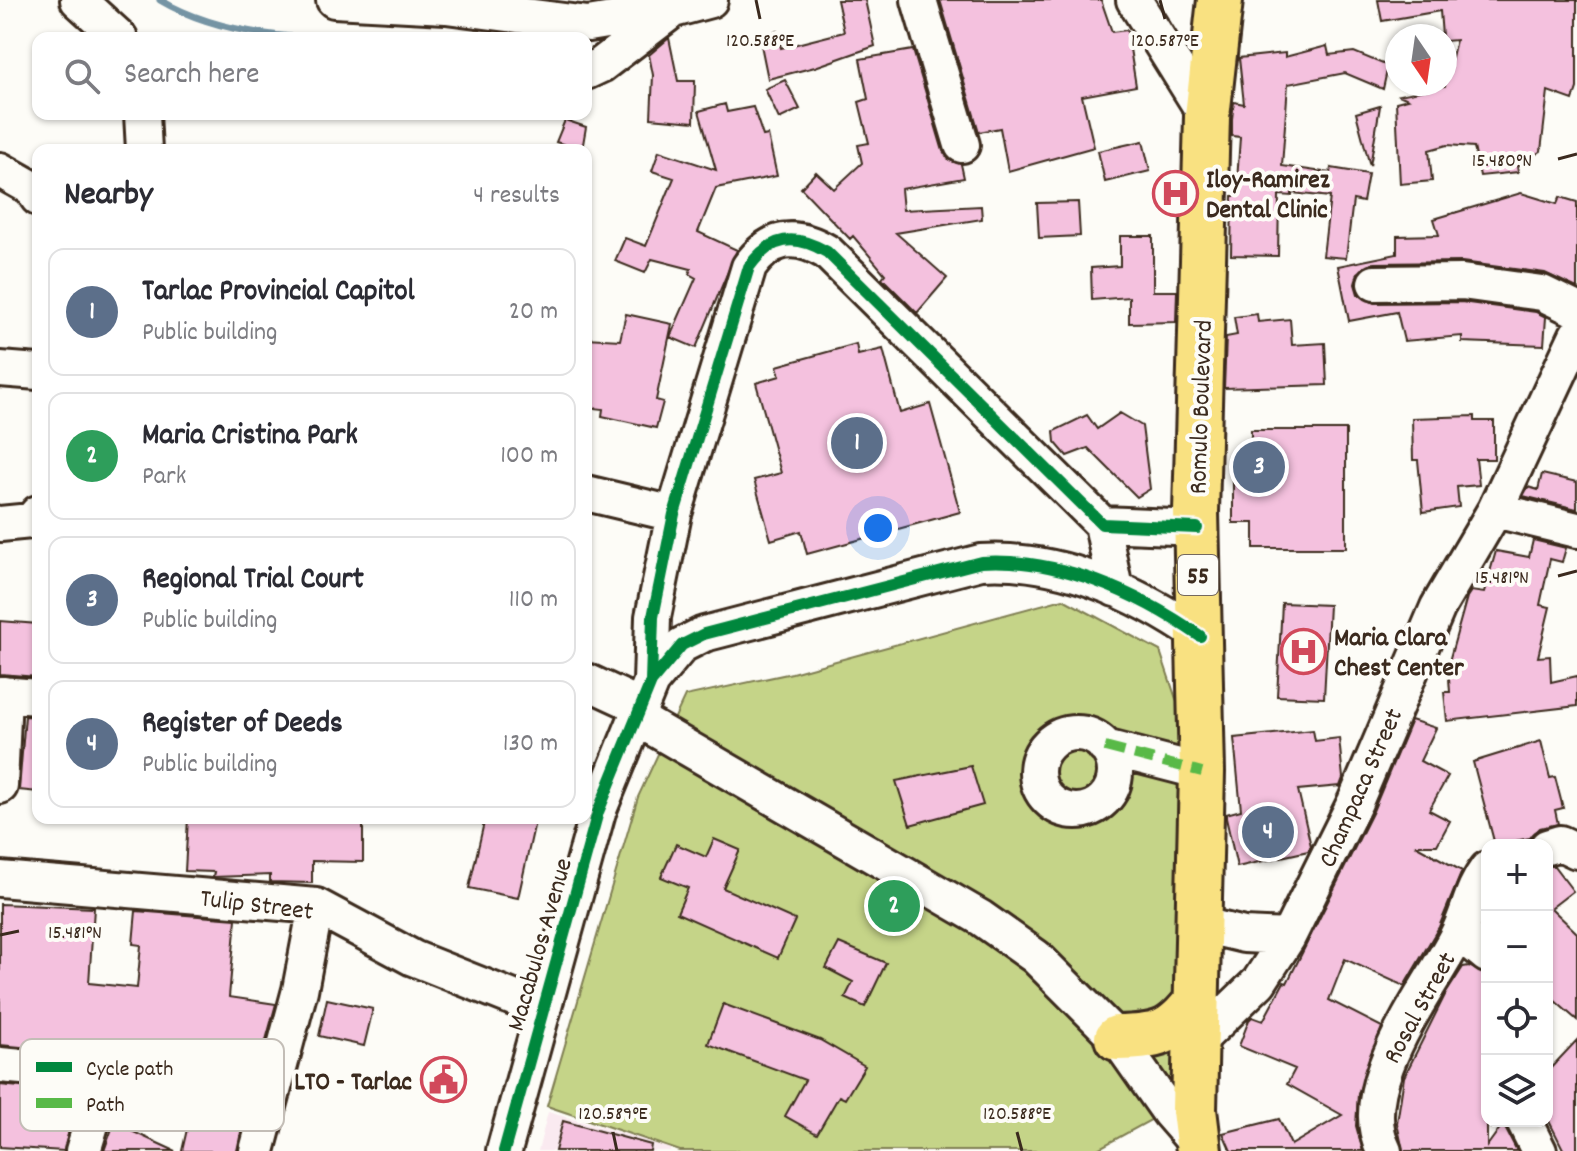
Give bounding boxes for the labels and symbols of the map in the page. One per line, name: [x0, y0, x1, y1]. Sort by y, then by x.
north arrow: [1385, 24, 1457, 96]
text: 120.588°E: [726, 28, 794, 56]
text: 120.587°E: [1131, 28, 1199, 56]
text: 15.480°N: [1472, 148, 1532, 176]
place label: Iloy-Ramirez Dental Clinic: [1206, 163, 1331, 230]
hospital icon: Iloy-Ramirez Dental Clinic: [1151, 169, 1199, 217]
street label: Romulo Boulevard: [1181, 319, 1224, 495]
pin: 1: [831, 413, 883, 473]
pin: 3: [1233, 437, 1285, 497]
your location: [858, 508, 898, 548]
road number: 55: [1178, 555, 1218, 595]
text: 15.481°N: [1475, 565, 1529, 593]
place label: Maria Clara Chest Center: [1334, 621, 1464, 688]
hospital icon: Maria Clara Chest Center: [1279, 627, 1327, 675]
street label: Champaca Street: [1311, 703, 1414, 874]
pin: 4: [1242, 802, 1294, 862]
street label: Macabulos Avenue: [499, 854, 584, 1036]
pin: 2: [868, 876, 920, 936]
street label: Tulip Street: [198, 881, 316, 932]
text: 15.481°N: [48, 920, 102, 948]
street label: Rosal Street: [1375, 946, 1467, 1071]
legend: [20, 1039, 284, 1131]
text: Cycle path: [86, 1055, 173, 1086]
public building icon: LTO - Tarlac: [419, 1056, 467, 1104]
place label: LTO - Tarlac: [294, 1065, 412, 1102]
text: Path: [86, 1091, 125, 1122]
text: 120.589°E: [578, 1101, 648, 1129]
text: 120.588°E: [983, 1101, 1051, 1129]

